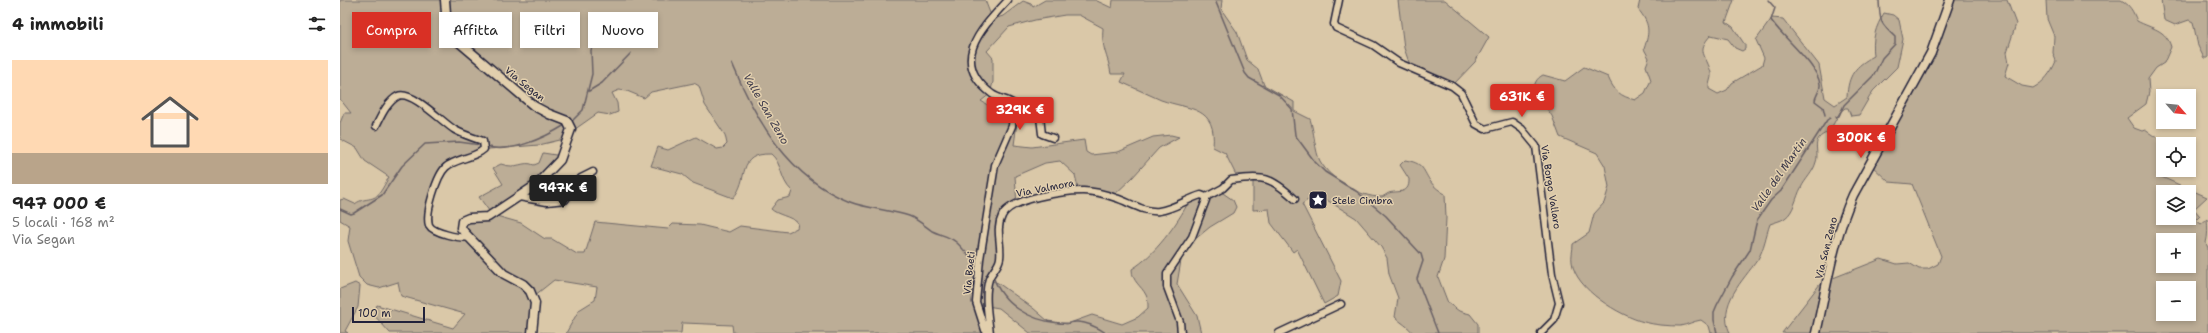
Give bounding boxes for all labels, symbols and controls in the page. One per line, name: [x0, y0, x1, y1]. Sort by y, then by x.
chip: Compra: [352, 12, 431, 48]
chip: Affitta: [439, 12, 512, 48]
chip: Filtri: [520, 12, 580, 48]
chip: Nuovo: [588, 12, 658, 48]
text: 4 immobili: [12, 13, 104, 35]
icon: filters: [306, 13, 328, 35]
street label: Via Segan: [502, 64, 548, 104]
water label: Valle San Zeno: [740, 71, 793, 147]
pin: 631K €: [1489, 84, 1555, 118]
icon: home: [134, 86, 206, 158]
text: 631K €: [1499, 88, 1545, 105]
north arrow: [2156, 89, 2196, 129]
map controls: [2156, 89, 2196, 321]
pin: 329K €: [987, 97, 1053, 131]
text: 329K €: [996, 101, 1044, 118]
pin: 300K €: [1828, 125, 1894, 159]
text: 300K €: [1836, 129, 1886, 146]
water label: Valle del Martin: [1748, 135, 1810, 215]
button: locate: [2156, 137, 2196, 177]
street label: Via Borgo Vallaro: [1538, 144, 1564, 230]
pin: 947K €: [530, 175, 596, 209]
street label: Via Valmora: [1015, 176, 1076, 200]
text: 947K €: [538, 179, 588, 196]
button: layers: [2156, 185, 2196, 225]
place icon: Stele Cimbra: [1307, 189, 1329, 211]
text: 947 000 €: [12, 192, 106, 214]
place label: Stele Cimbra: [1332, 194, 1393, 207]
text: 5 locali · 168 m²: [12, 214, 115, 231]
street label: Via San Zeno: [1812, 216, 1840, 280]
text: Via Segan: [12, 231, 75, 248]
button: +: [2156, 233, 2196, 273]
street label: Via Baeti: [960, 250, 978, 295]
button: −: [2156, 281, 2196, 321]
scale bar: [352, 305, 425, 324]
text: 100 m: [358, 306, 391, 321]

